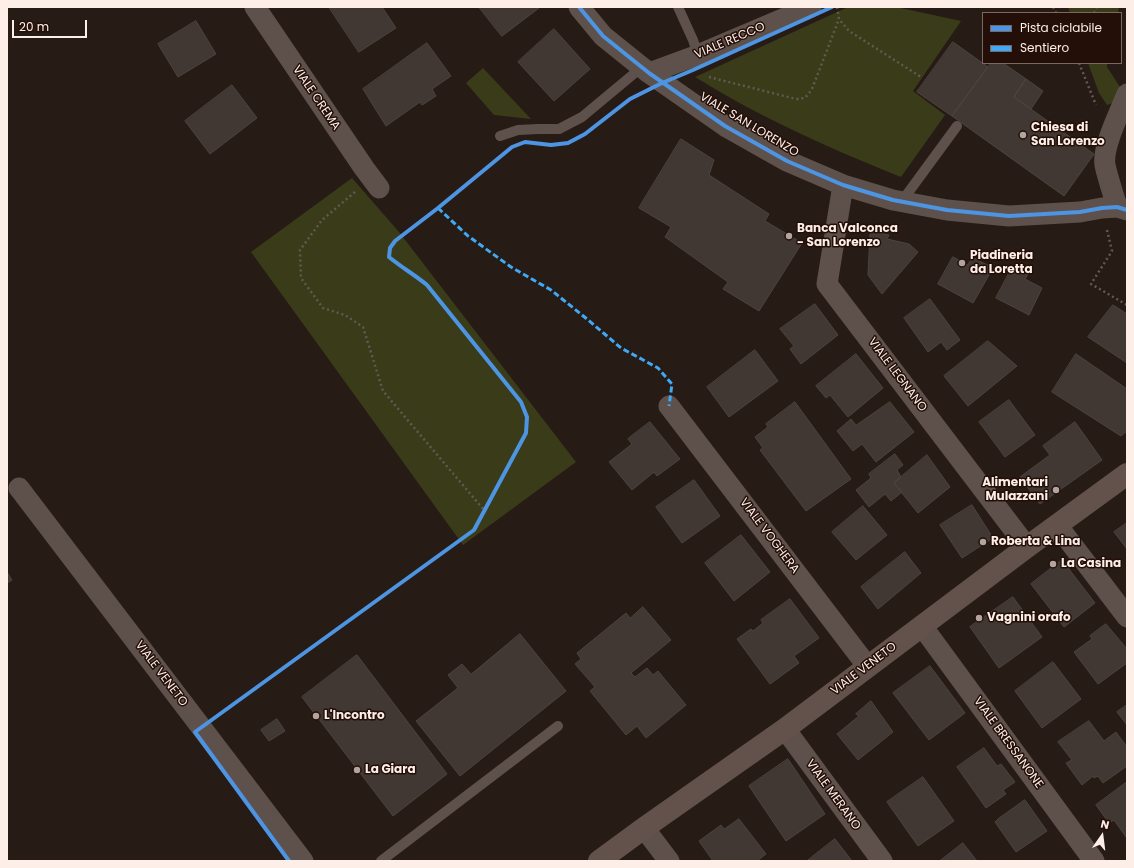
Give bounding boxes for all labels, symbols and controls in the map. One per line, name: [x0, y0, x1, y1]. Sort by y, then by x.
scale bar: [14, 12, 89, 38]
legend: [982, 12, 1122, 64]
text: 20 m: [19, 18, 49, 35]
text: Pista ciclabile: [1020, 19, 1102, 36]
street label: VIALE RECCO: [693, 20, 767, 62]
text: Sentiero: [1020, 39, 1069, 56]
street label: VIALE CREMA: [289, 63, 343, 133]
street label: VIALE SAN LORENZO: [697, 90, 801, 160]
place label: Chiesa di San Lorenzo: [1031, 121, 1105, 149]
marker: Chiesa di San Lorenzo: [1018, 130, 1028, 140]
place label: Banca Valconca - San Lorenzo: [797, 222, 898, 250]
marker: Banca Valconca - San Lorenzo: [784, 231, 794, 241]
place label: Piadineria da Loretta: [970, 249, 1033, 277]
marker: Piadineria da Loretta: [957, 258, 967, 268]
street label: VIALE LEGNANO: [865, 335, 929, 415]
place label: Alimentari Mulazzani: [982, 476, 1048, 504]
marker: Alimentari Mulazzani: [1051, 485, 1061, 495]
street label: VIALE VOGHERA: [736, 496, 802, 576]
place label: Roberta & Lina: [991, 535, 1080, 549]
marker: Roberta & Lina: [978, 537, 988, 547]
place label: La Casina: [1061, 557, 1121, 571]
marker: La Casina: [1048, 559, 1058, 569]
place label: Vagnini orafo: [987, 611, 1071, 625]
marker: Vagnini orafo: [974, 613, 984, 623]
street label: VIALE VENETO: [132, 638, 190, 710]
street label: VIALE VENETO: [828, 640, 900, 698]
street label: VIALE BRESSANONE: [970, 695, 1046, 791]
place label: L'Incontro: [324, 709, 385, 723]
marker: L'Incontro: [311, 711, 321, 721]
street label: VIALE MERANO: [803, 757, 863, 833]
place label: La Giara: [365, 763, 416, 777]
marker: La Giara: [352, 765, 362, 775]
north arrow: [1082, 816, 1122, 856]
text: N: [1099, 816, 1111, 833]

